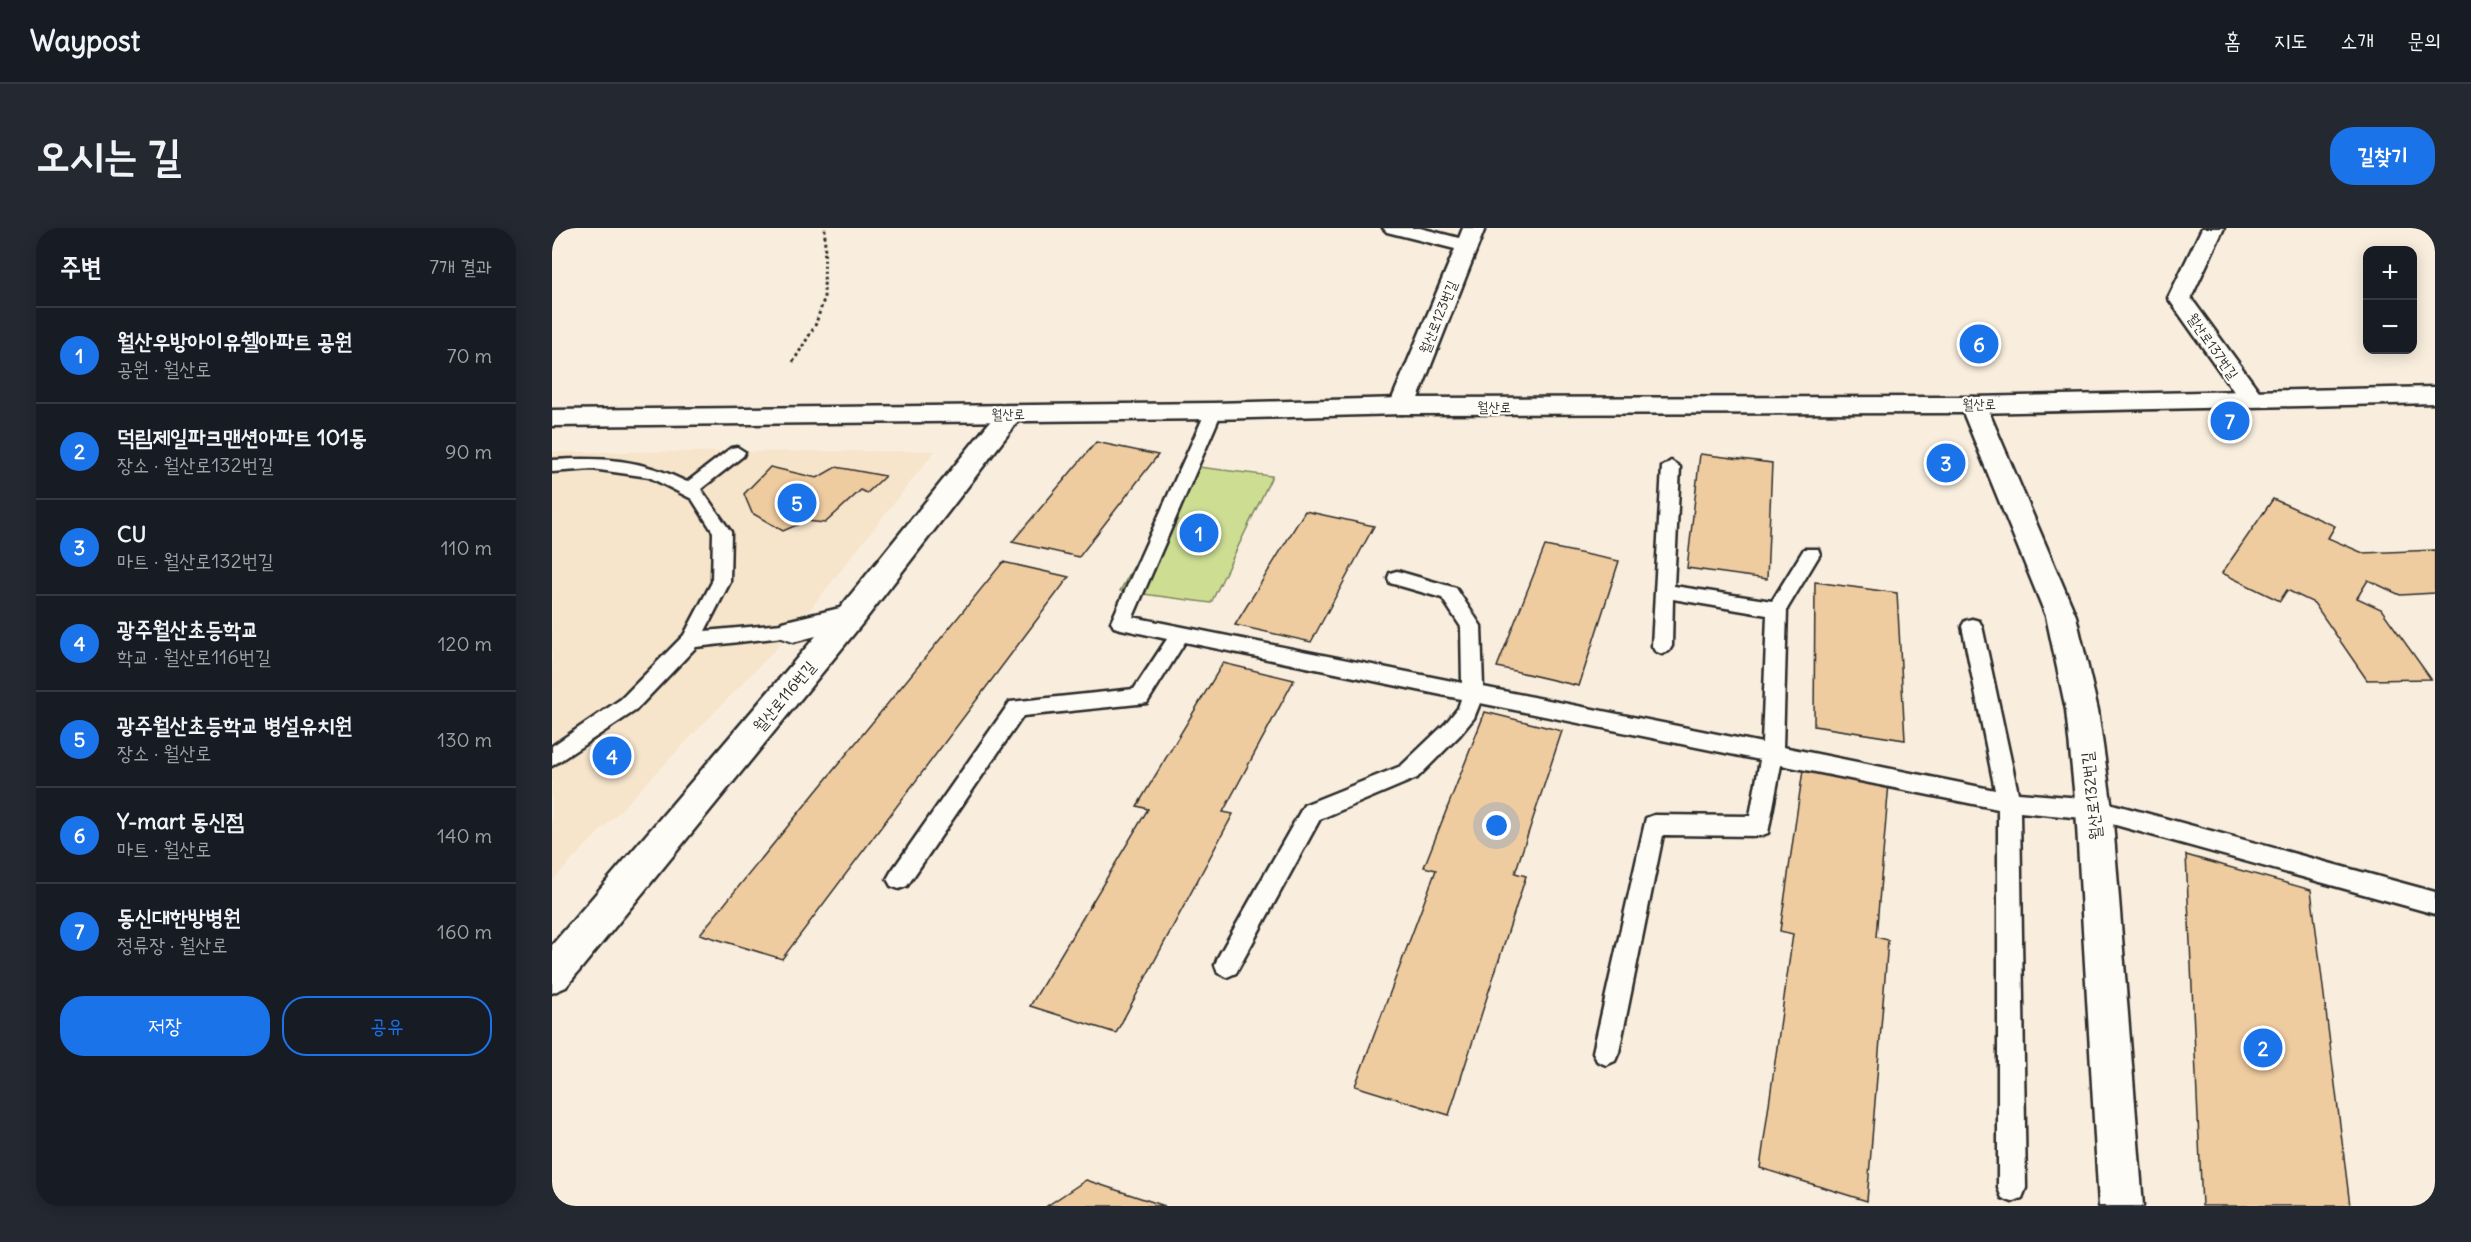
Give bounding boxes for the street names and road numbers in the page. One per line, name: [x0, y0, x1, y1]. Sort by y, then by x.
street label: 월산로123번길: [1415, 277, 1461, 356]
street label: 월산로137번길: [2184, 309, 2243, 383]
street label: 월산로: [1962, 395, 1996, 413]
street label: 월산로: [1477, 398, 1511, 416]
street label: 월산로: [991, 405, 1025, 423]
street label: 월산로116번길: [749, 656, 819, 735]
street label: 월산로132번길: [2076, 751, 2106, 841]

